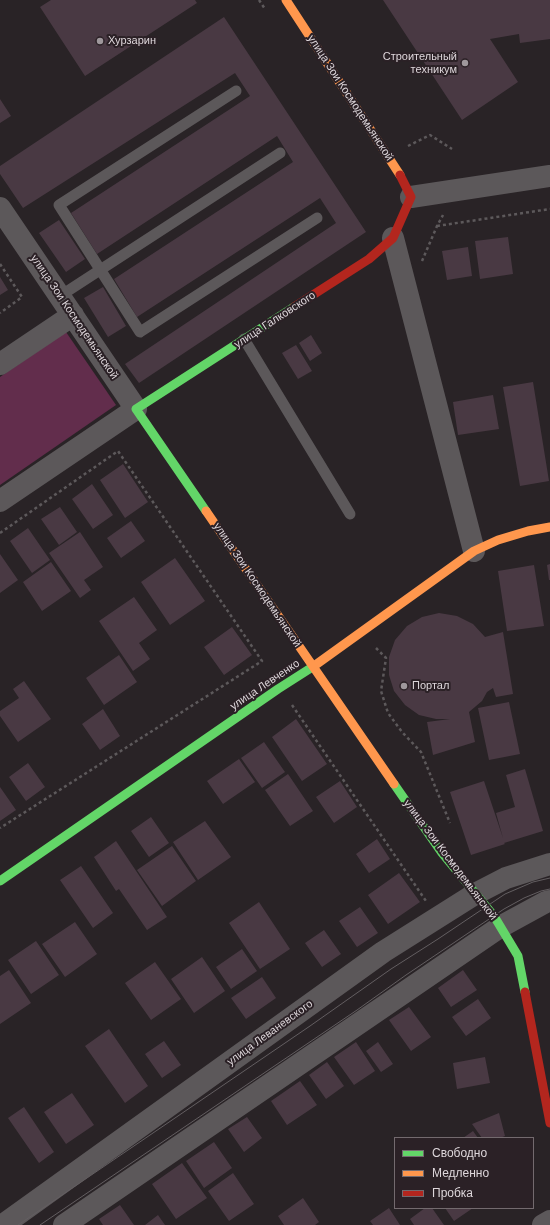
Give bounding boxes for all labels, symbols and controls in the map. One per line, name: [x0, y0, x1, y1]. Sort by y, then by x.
street label: улица Зои Космодемьянской: [304, 33, 396, 163]
place label: Хурзарин: [108, 34, 156, 48]
marker: Хурзарин: [95, 36, 105, 46]
place label: Строительный техникум: [383, 50, 457, 76]
marker: Строительный техникум: [460, 58, 470, 68]
street label: улица Зои Космодемьянской: [27, 252, 121, 382]
street label: улица Галковского: [232, 289, 318, 351]
street label: улица Зои Космодемьянской: [210, 520, 304, 650]
street label: улица Левченко: [228, 657, 302, 713]
place label: Портал: [412, 679, 449, 693]
marker: Портал: [399, 681, 409, 691]
street label: улица Зои Космодемьянской: [400, 797, 500, 923]
street label: улица Леваневского: [225, 997, 315, 1069]
legend: [394, 1137, 534, 1209]
text: Свободно: [432, 1146, 487, 1160]
text: Медленно: [432, 1166, 489, 1180]
text: Пробка: [432, 1186, 473, 1200]

